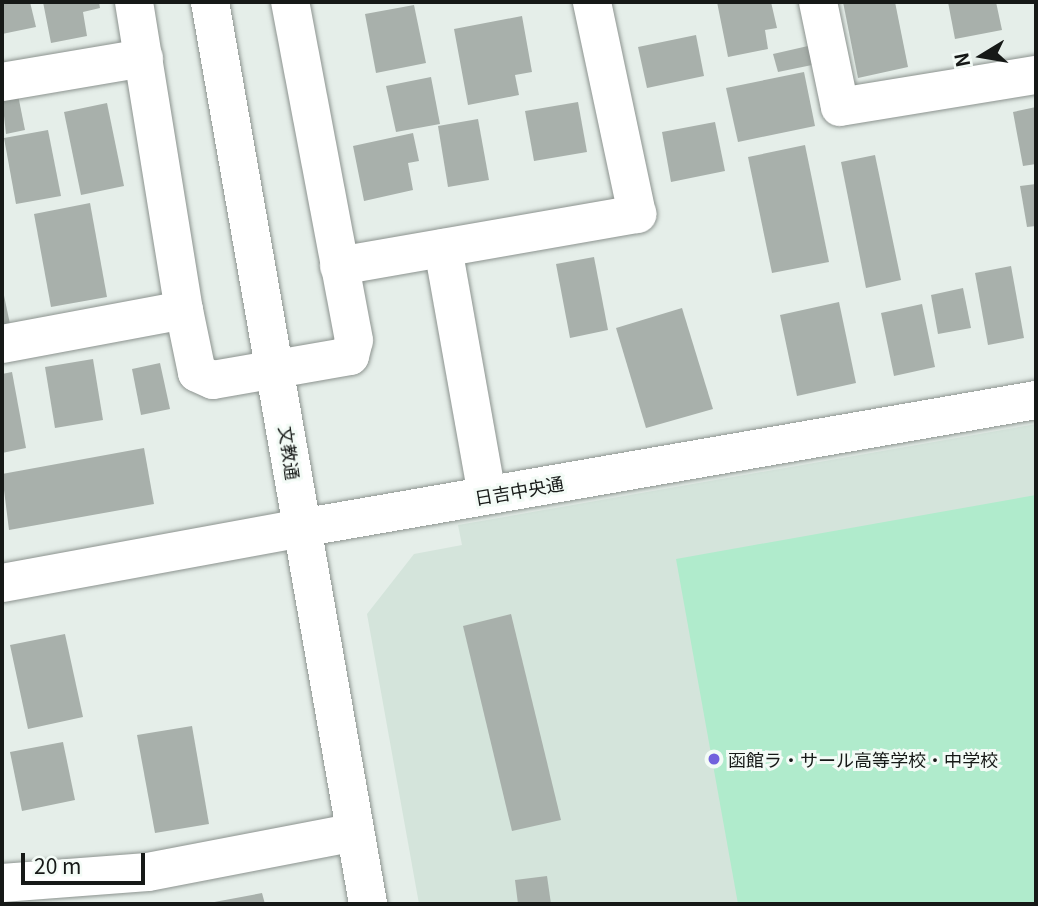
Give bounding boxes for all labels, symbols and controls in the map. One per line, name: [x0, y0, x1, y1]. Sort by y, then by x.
north arrow: [947, 21, 1017, 91]
text: N: [946, 51, 976, 70]
street label: 文教通: [276, 425, 304, 481]
street label: 日吉中央通: [473, 472, 565, 508]
place label: 函館ラ・サール高等学校・中学校: [728, 748, 998, 770]
marker: 函館ラ・サール高等学校・中学校: [706, 751, 722, 767]
scale bar: [24, 839, 149, 883]
text: 20 m: [34, 850, 81, 880]

